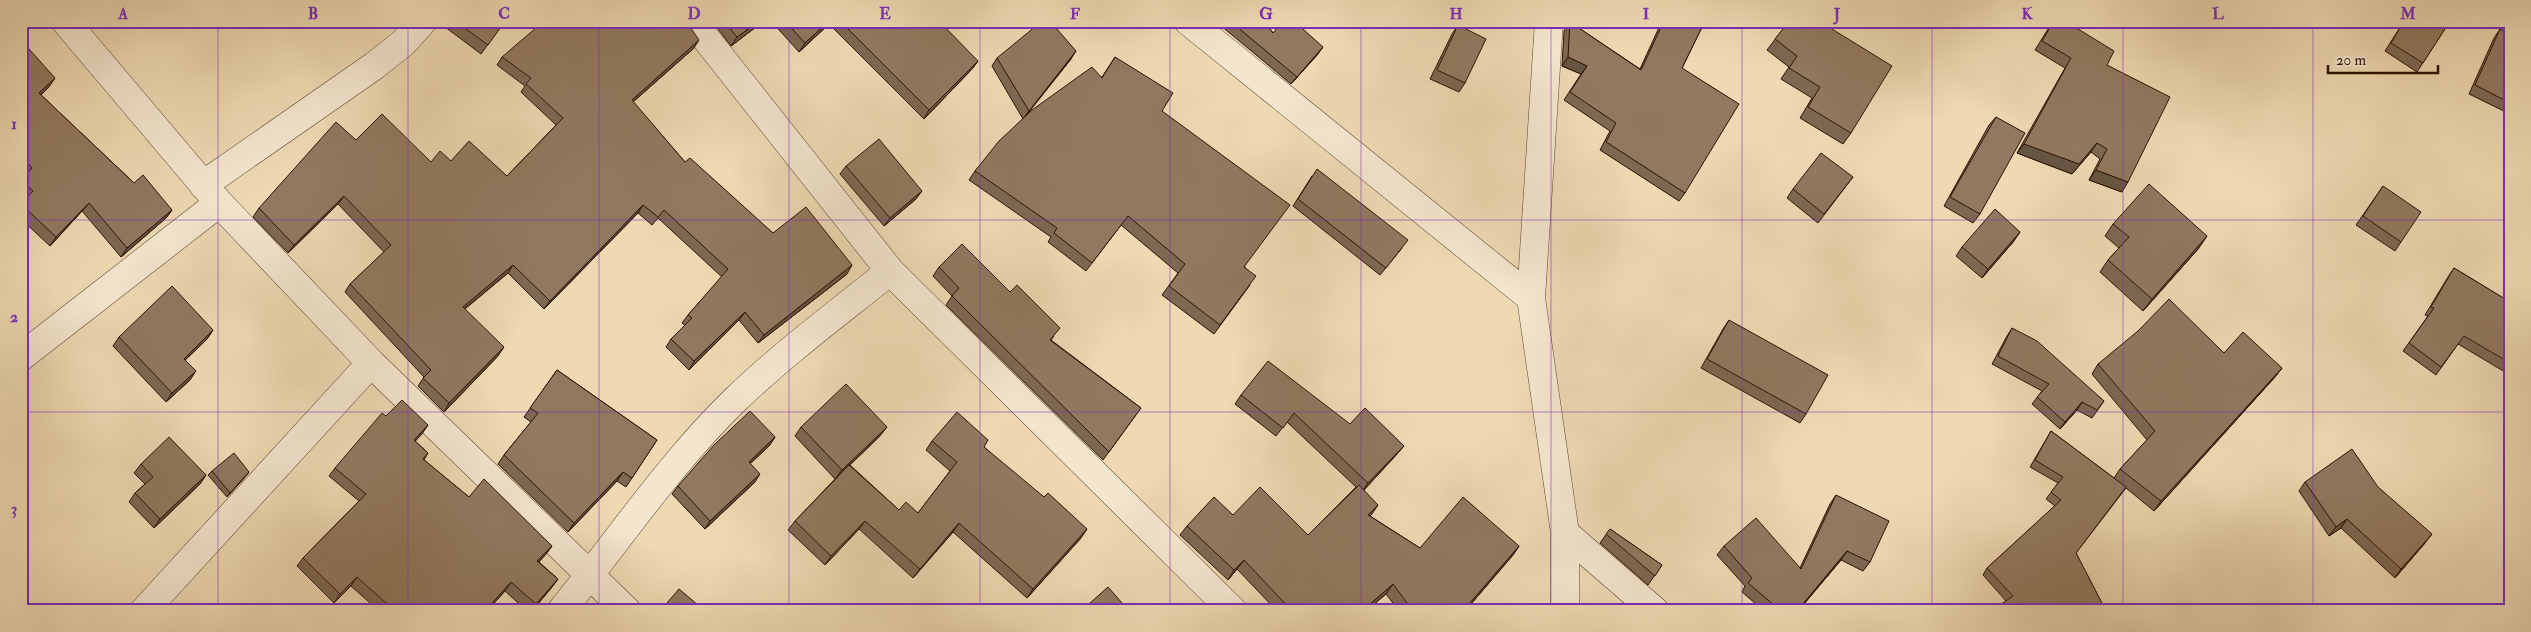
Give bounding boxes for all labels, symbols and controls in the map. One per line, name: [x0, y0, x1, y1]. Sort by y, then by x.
text: A: [117, 4, 129, 24]
text: B: [308, 4, 318, 24]
text: C: [498, 4, 510, 24]
text: D: [687, 4, 701, 24]
text: E: [879, 4, 891, 24]
text: F: [1070, 4, 1080, 24]
text: G: [1259, 4, 1273, 24]
text: H: [1449, 4, 1463, 24]
text: I: [1643, 4, 1650, 24]
text: J: [1833, 4, 1841, 25]
text: K: [2021, 4, 2033, 24]
text: L: [2212, 4, 2224, 24]
text: M: [2399, 4, 2416, 24]
scale bar: [2328, 42, 2438, 74]
text: 20 m: [2336, 51, 2366, 70]
text: 1: [11, 114, 17, 134]
text: 2: [10, 307, 18, 327]
text: 3: [11, 499, 17, 519]

